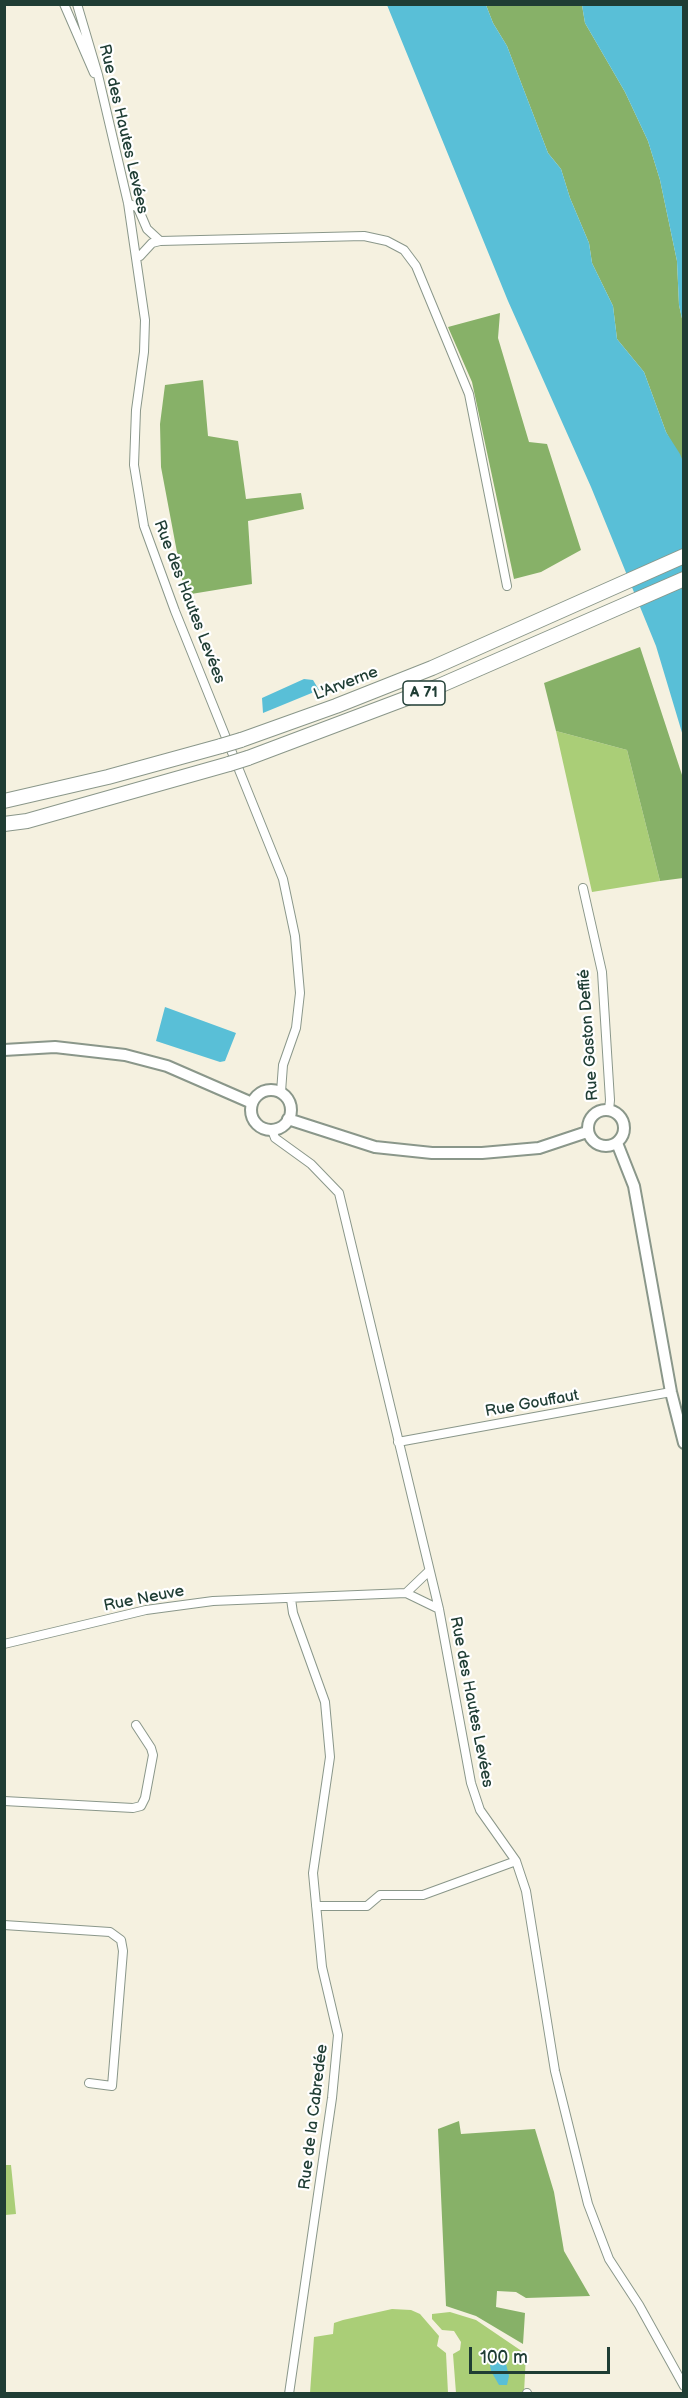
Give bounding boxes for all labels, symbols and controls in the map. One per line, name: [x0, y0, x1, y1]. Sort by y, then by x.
street label: Rue des Hautes Levées: [94, 42, 152, 216]
street label: Rue des Hautes Levées: [149, 518, 229, 686]
street label: L'Arverne: [311, 663, 381, 705]
road number: A 71: [403, 681, 445, 705]
street label: Rue Gaston Deffié: [575, 969, 603, 1101]
street label: Rue Gouffaut: [484, 1386, 580, 1422]
street label: Rue Neuve: [102, 1582, 186, 1616]
street label: Rue des Hautes Levées: [445, 1615, 497, 1789]
street label: Rue de la Cabredée: [296, 2043, 332, 2191]
scale bar: [472, 2335, 613, 2373]
text: 100 m: [480, 2347, 528, 2368]

